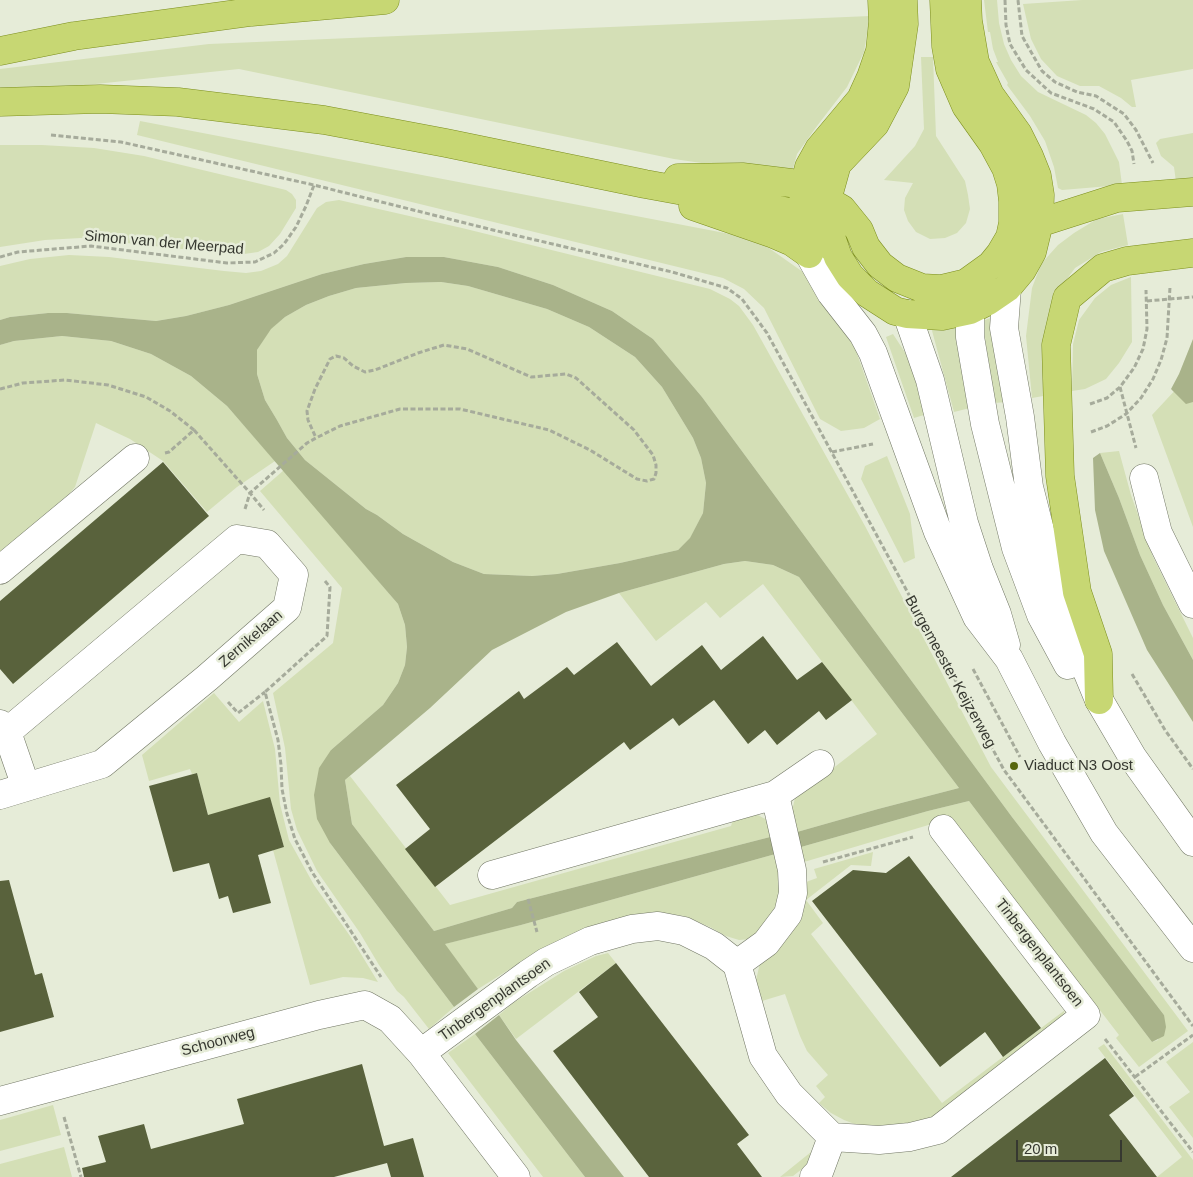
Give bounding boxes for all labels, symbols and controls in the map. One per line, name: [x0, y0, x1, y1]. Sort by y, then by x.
street label: Simon van der Meerpad: [83, 227, 245, 259]
street label: Burgemeester Keijzerweg: [900, 593, 1000, 751]
street label: Zernikelaan: [216, 606, 286, 672]
place label: Viaduct N3 Oost: [1024, 757, 1133, 775]
marker: Viaduct N3 Oost: [1008, 760, 1020, 772]
street label: Tinbergenplantsoen: [991, 895, 1087, 1011]
street label: Tinbergenplantsoen: [436, 955, 554, 1045]
street label: Schoorweg: [179, 1024, 257, 1060]
scale bar: [1018, 1130, 1124, 1162]
text: 20 m: [1024, 1140, 1057, 1157]

